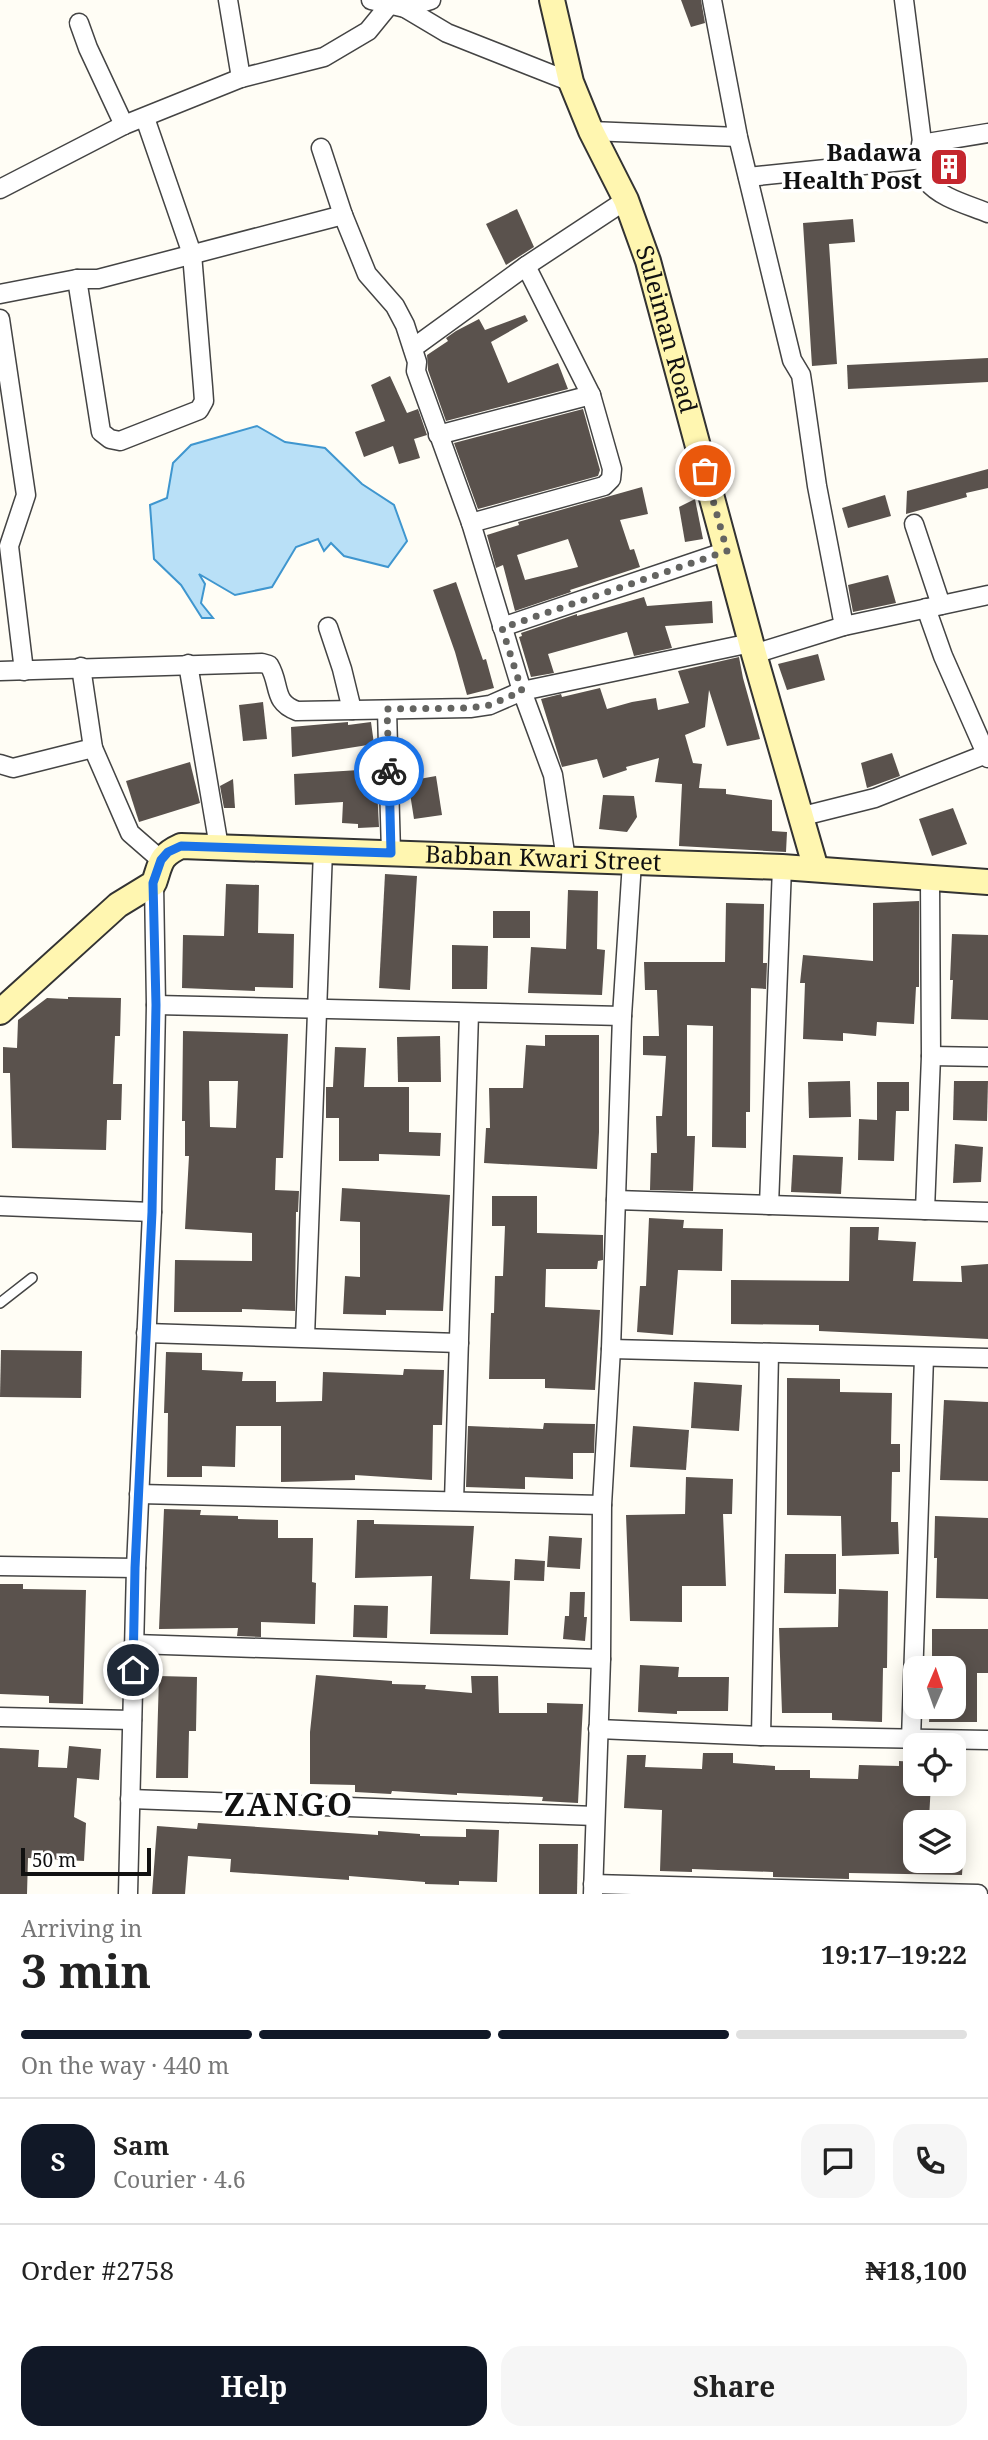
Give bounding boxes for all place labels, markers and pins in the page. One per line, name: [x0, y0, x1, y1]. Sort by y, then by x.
place label: Badawa Health Post: [782, 135, 922, 196]
building icon: Badawa Health Post: [928, 146, 970, 188]
pin: [675, 441, 735, 501]
pin: [103, 1640, 163, 1700]

